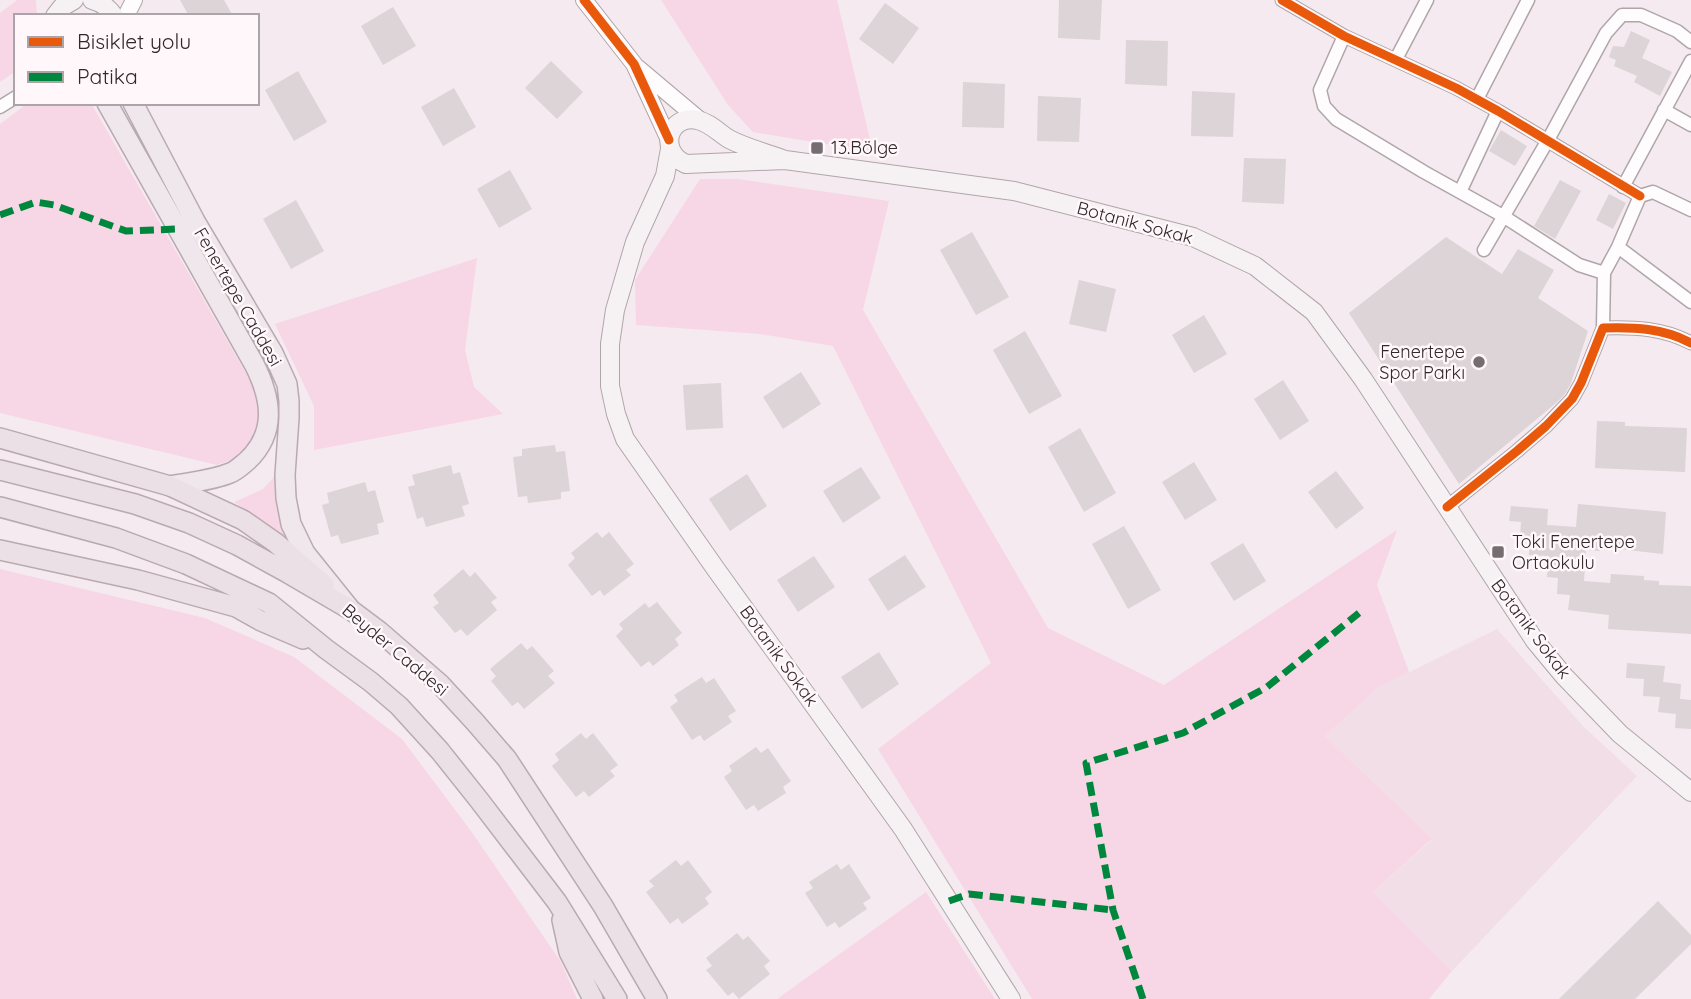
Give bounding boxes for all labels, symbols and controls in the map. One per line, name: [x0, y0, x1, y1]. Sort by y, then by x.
legend: [14, 14, 259, 105]
text: Bisiklet yolu: [77, 28, 191, 54]
text: Patika: [77, 63, 138, 89]
place label: 13.Bölge: [831, 136, 898, 159]
marker: 13.Bölge: [809, 140, 825, 156]
street label: Botanik Sokak: [1074, 196, 1196, 249]
street label: Fenertepe Caddesi: [189, 223, 288, 370]
place label: Fenertepe Spor Parkı: [1379, 340, 1465, 384]
marker: Fenertepe Spor Parkı: [1471, 354, 1487, 370]
place label: Toki Fenertepe Ortaokulu: [1512, 530, 1635, 574]
marker: Toki Fenertepe Ortaokulu: [1490, 544, 1506, 560]
street label: Botanik Sokak: [1486, 574, 1577, 683]
street label: Beyder Caddesi: [337, 598, 453, 701]
street label: Botanik Sokak: [735, 601, 824, 711]

